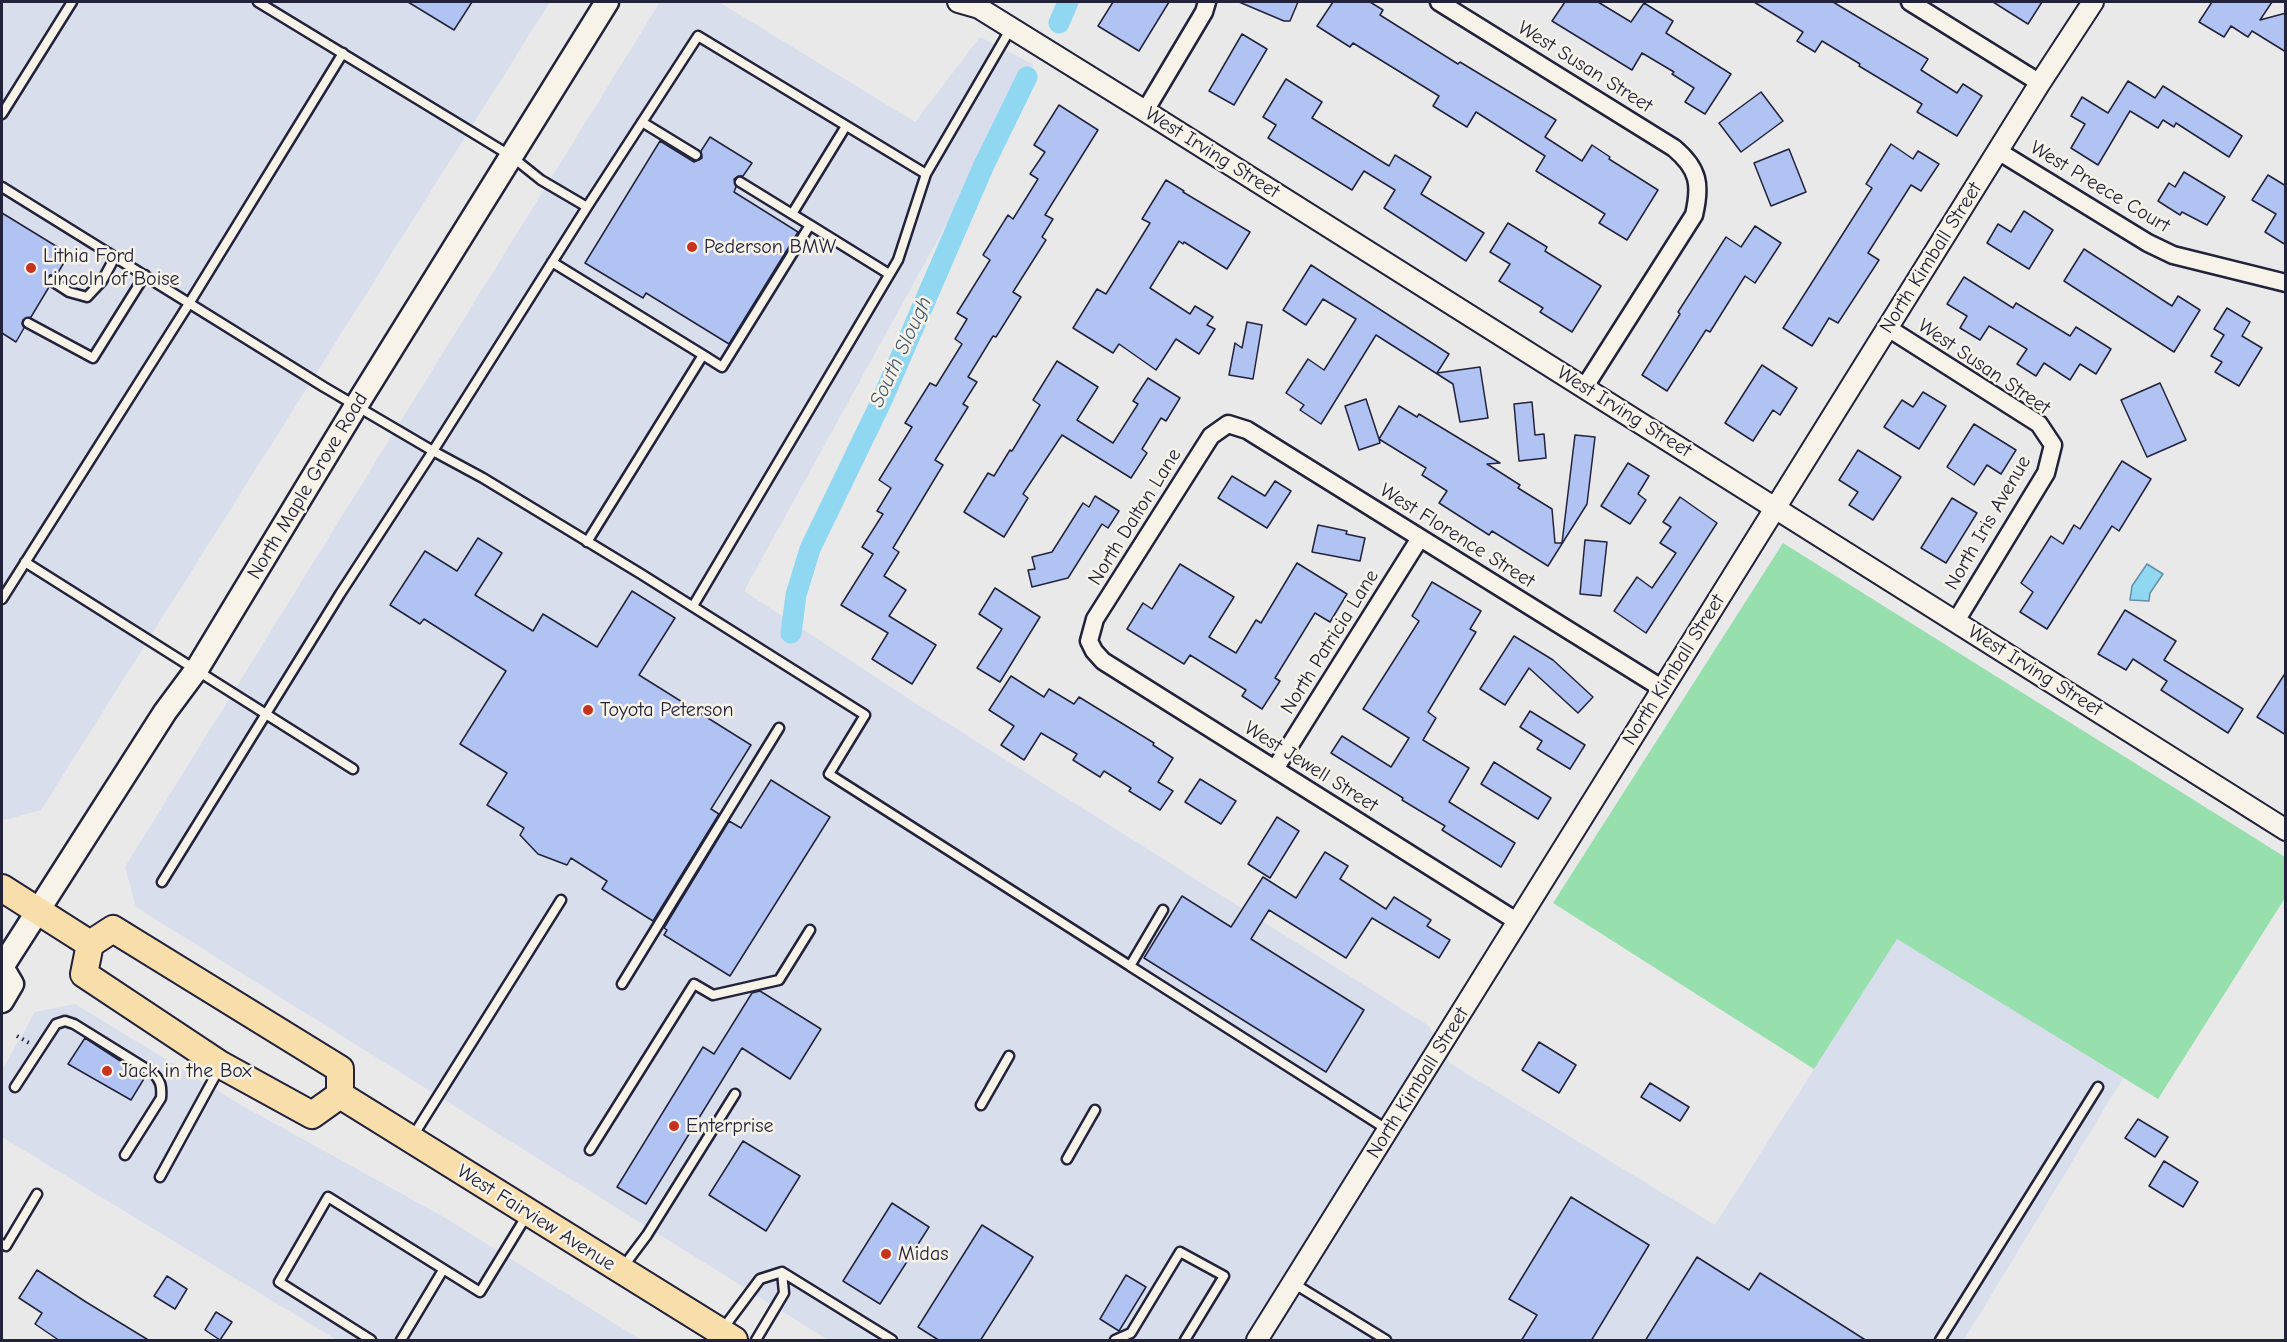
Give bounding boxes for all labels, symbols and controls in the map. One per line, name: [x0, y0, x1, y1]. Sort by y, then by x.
street label: West Susan Street: [1513, 16, 1657, 118]
street label: West Irving Street: [1140, 102, 1284, 204]
street label: West Preece Court: [2026, 136, 2174, 238]
street label: North Kimball Street: [1875, 178, 1987, 338]
place label: Pederson BMW: [704, 235, 836, 259]
marker: Pederson BMW: [685, 240, 699, 254]
place label: Lithia Ford Lincoln of Boise: [43, 244, 179, 291]
marker: Lithia Ford Lincoln of Boise: [24, 261, 38, 275]
water label: South Slough: [864, 293, 938, 411]
street label: West Susan Street: [1913, 314, 2055, 420]
street label: West Irving Street: [1552, 361, 1696, 463]
street label: North Maple Grove Road: [243, 388, 373, 584]
street label: North Dalton Lane: [1083, 444, 1187, 590]
street label: North Iris Avenue: [1940, 452, 2036, 594]
street label: West Florence Street: [1375, 479, 1539, 593]
street label: North Patricia Lane: [1276, 565, 1384, 719]
street label: North Kimball Street: [1618, 590, 1730, 750]
street label: West Irving Street: [1963, 620, 2107, 722]
place label: Toyota Peterson: [600, 698, 734, 722]
marker: Toyota Peterson: [581, 703, 595, 717]
street label: West Jewell Street: [1240, 716, 1382, 818]
street label: North Kimball Street: [1362, 1003, 1474, 1163]
place label: Jack in the Box: [119, 1059, 252, 1083]
marker: Jack in the Box: [100, 1064, 114, 1078]
place label: Enterprise: [686, 1114, 774, 1138]
marker: Enterprise: [667, 1119, 681, 1133]
street label: West Fairview Avenue: [452, 1160, 620, 1276]
place label: Midas: [898, 1242, 949, 1266]
marker: Midas: [879, 1247, 893, 1261]

